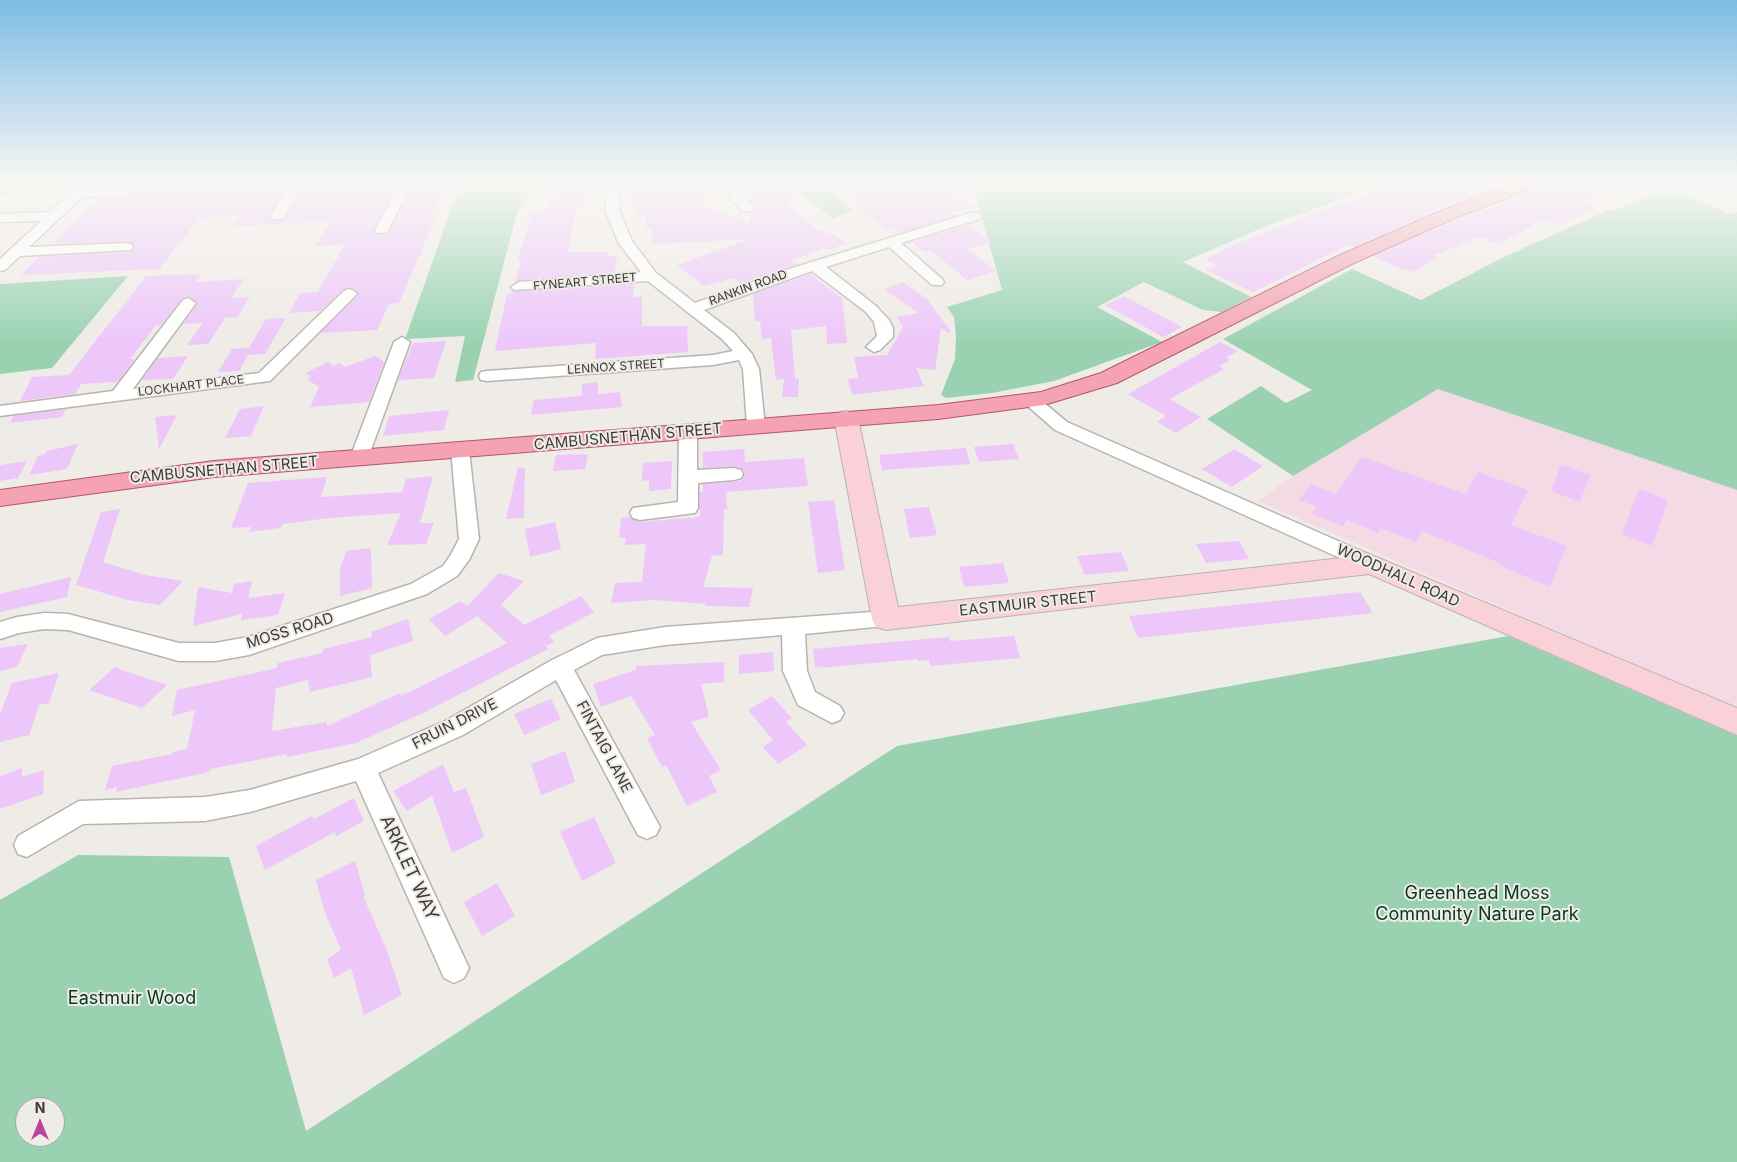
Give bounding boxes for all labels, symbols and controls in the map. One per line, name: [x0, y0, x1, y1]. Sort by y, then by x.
street label: RANKIN ROAD: [707, 267, 789, 309]
street label: FYNEART STREET: [533, 270, 637, 294]
street label: LENNOX STREET: [567, 356, 665, 378]
street label: LOCKHART PLACE: [137, 372, 245, 400]
street label: CAMBUSNETHAN STREET: [533, 420, 723, 454]
street label: CAMBUSNETHAN STREET: [129, 453, 319, 487]
street label: WOODHALL ROAD: [1334, 541, 1462, 611]
street label: EASTMUIR STREET: [958, 588, 1098, 620]
street label: MOSS ROAD: [244, 609, 336, 653]
street label: FRUIN DRIVE: [409, 695, 501, 753]
street label: FINTAIG LANE: [572, 698, 636, 796]
street label: ARKLET WAY: [375, 812, 443, 924]
park label: Greenhead Moss Community Nature Park: [1375, 883, 1579, 926]
park label: Eastmuir Wood: [68, 988, 196, 1010]
north arrow: [15, 1097, 65, 1147]
text: N: [35, 1099, 45, 1116]

